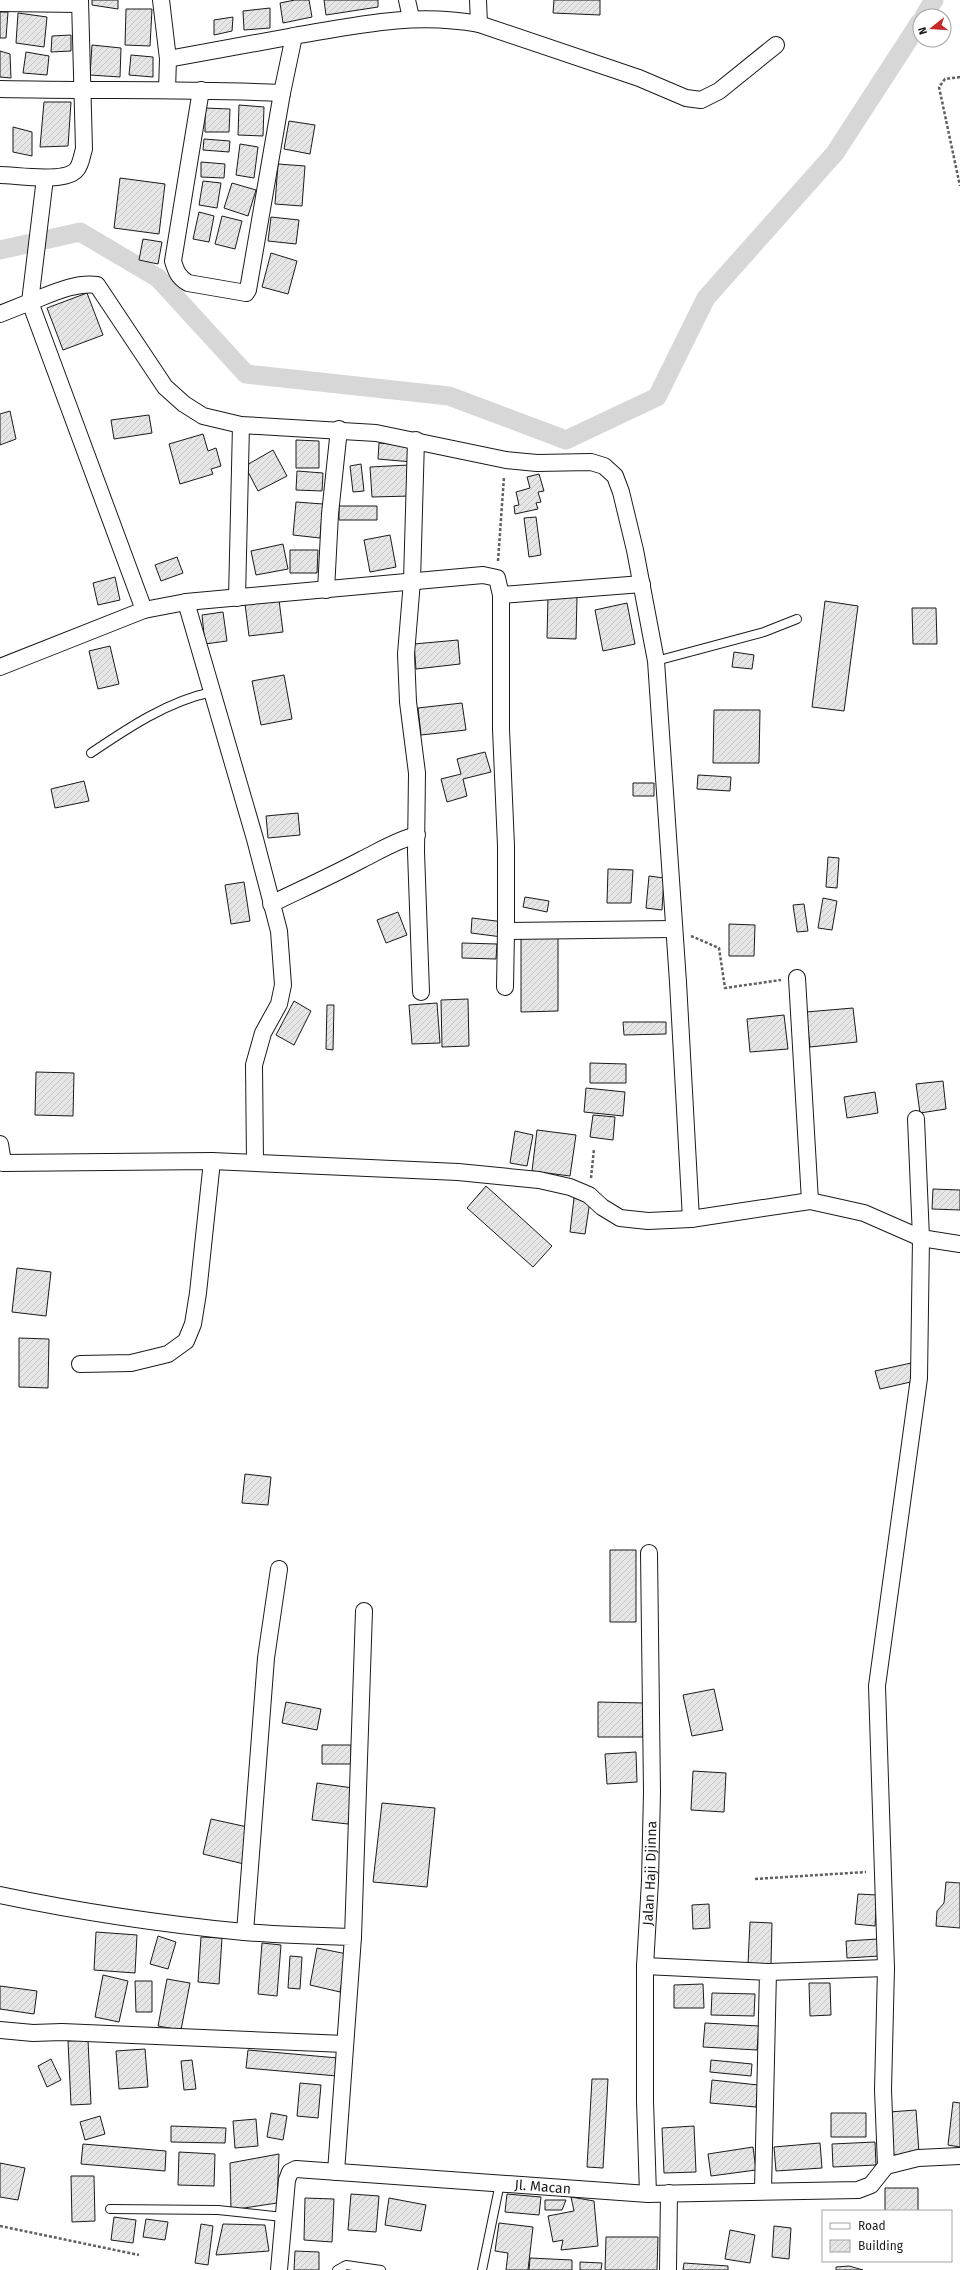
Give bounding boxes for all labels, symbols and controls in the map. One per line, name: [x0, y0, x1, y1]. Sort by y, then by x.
north arrow: [912, 8, 952, 48]
text: N: [916, 25, 930, 36]
street label: Jalan Haji Djinna: [639, 1821, 660, 1926]
street label: Jl. Macan: [514, 2177, 572, 2198]
legend: [822, 2210, 952, 2262]
text: Road: [858, 2219, 886, 2233]
text: Building: [858, 2239, 904, 2253]

